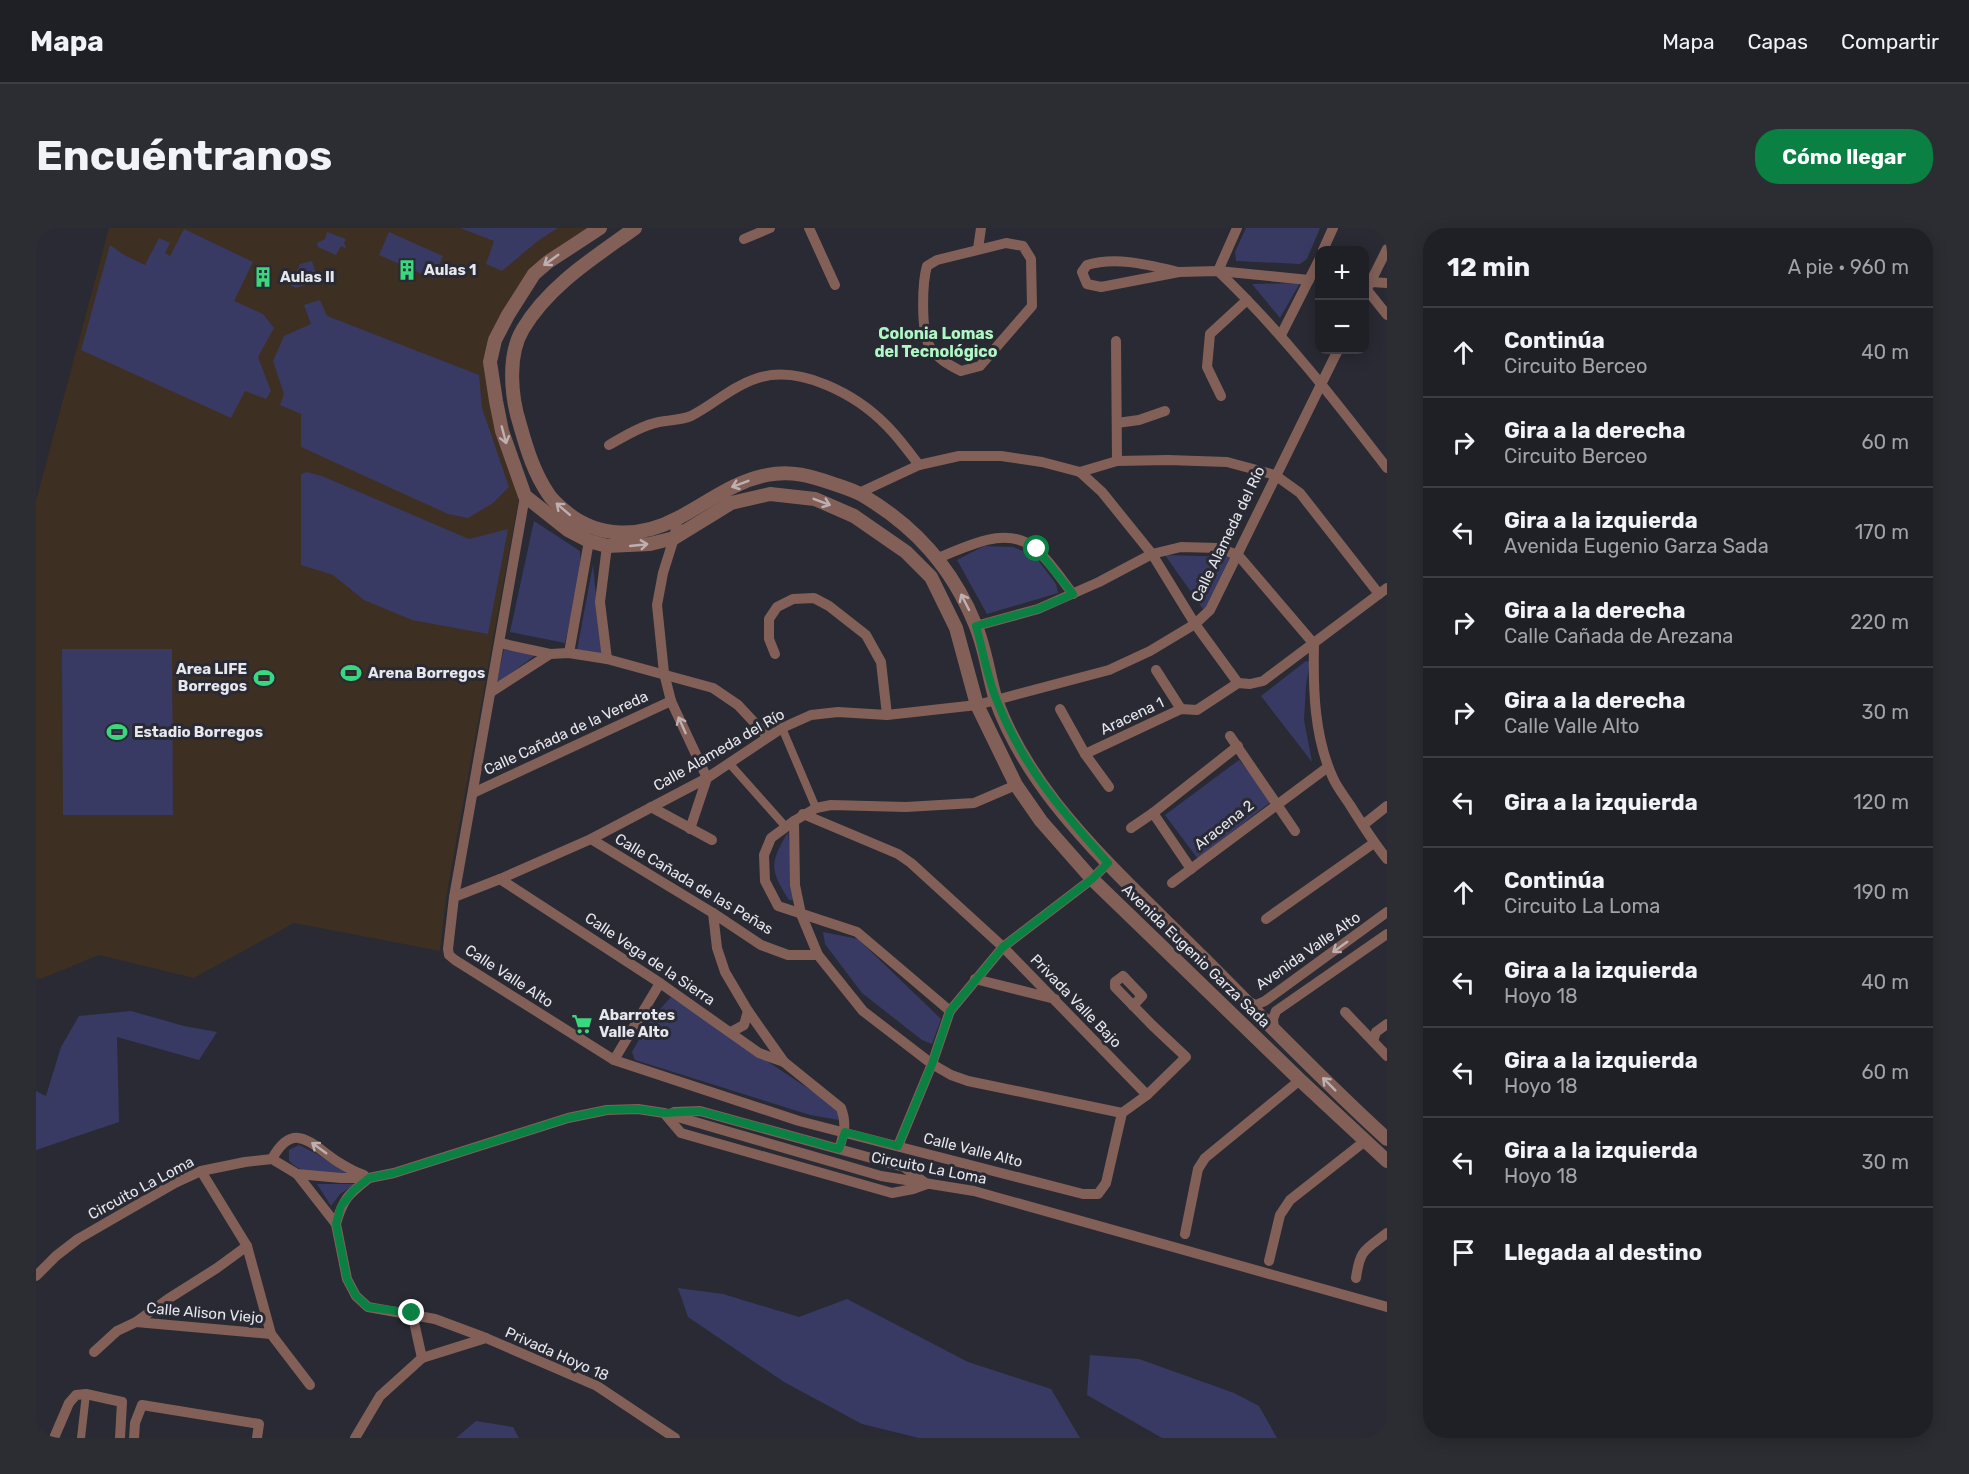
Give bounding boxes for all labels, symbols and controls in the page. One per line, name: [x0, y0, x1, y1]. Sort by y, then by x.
text: Mapa: [30, 25, 104, 58]
text: Mapa: [1662, 29, 1715, 54]
text: Capas: [1748, 29, 1808, 54]
text: Compartir: [1841, 29, 1939, 54]
button: Cómo llegar: [1755, 129, 1933, 184]
text: Encuéntranos: [36, 131, 332, 181]
map controls: [1315, 246, 1369, 354]
button: +: [1315, 246, 1369, 300]
text: 12 min: [1447, 252, 1530, 283]
one-way arrow: [544, 254, 560, 266]
text: A pie · 960 m: [1788, 255, 1909, 279]
building icon: Aulas 1: [395, 258, 419, 282]
place label: Aulas 1: [424, 261, 476, 279]
building icon: Aulas II: [251, 265, 275, 289]
place label: Aulas II: [280, 268, 335, 286]
button: −: [1315, 300, 1369, 354]
district label: Colonia Lomas del Tecnológico: [874, 324, 998, 361]
text: Continúa: [1504, 327, 1605, 354]
icon: ahead: [1447, 336, 1480, 369]
text: 40 m: [1861, 340, 1909, 364]
text: Circuito Berceo: [1504, 354, 1647, 378]
text: Gira a la derecha: [1504, 417, 1685, 444]
one-way arrow: [498, 425, 510, 444]
icon: right: [1447, 426, 1480, 459]
text: 60 m: [1862, 430, 1909, 454]
text: Circuito Berceo: [1504, 444, 1647, 468]
street label: Calle Alameda del Río: [1187, 463, 1269, 605]
one-way arrow: [731, 479, 749, 490]
one-way arrow: [812, 498, 830, 509]
one-way arrow: [556, 502, 571, 516]
text: Gira a la izquierda: [1504, 507, 1698, 534]
icon: left: [1447, 516, 1480, 549]
text: 170 m: [1855, 520, 1909, 544]
text: Avenida Eugenio Garza Sada: [1504, 534, 1769, 558]
route start: [1023, 535, 1049, 561]
one-way arrow: [629, 539, 649, 550]
one-way arrow: [958, 594, 970, 612]
text: Gira a la derecha: [1504, 597, 1685, 624]
icon: right: [1447, 606, 1480, 639]
text: 220 m: [1850, 610, 1909, 634]
text: Calle Cañada de Arezana: [1504, 624, 1733, 648]
place label: Area LIFE Borregos: [176, 660, 247, 695]
sports icon: Arena Borregos: [339, 661, 363, 685]
place label: Arena Borregos: [368, 664, 485, 682]
sports icon: Area LIFE Borregos: [252, 666, 276, 690]
street label: Calle Cañada de la Vereda: [481, 687, 651, 779]
text: Gira a la derecha: [1504, 687, 1685, 714]
street label: Aracena 1: [1097, 693, 1167, 739]
icon: right: [1447, 696, 1480, 729]
text: 30 m: [1862, 700, 1909, 724]
street label: Calle Alameda del Río: [650, 705, 788, 795]
text: Calle Valle Alto: [1504, 714, 1640, 738]
one-way arrow: [676, 716, 687, 734]
sports icon: Estadio Borregos: [105, 720, 129, 744]
place label: Estadio Borregos: [134, 723, 263, 741]
icon: left: [1447, 786, 1480, 819]
text: Gira a la izquierda: [1504, 789, 1698, 816]
text: 120 m: [1853, 790, 1909, 814]
street label: Aracena 2: [1191, 796, 1257, 854]
street label: Calle Cañada de las Peñas: [612, 830, 777, 939]
text: Continúa: [1504, 867, 1605, 894]
icon: ahead: [1447, 876, 1480, 909]
text: 190 m: [1853, 880, 1909, 904]
street label: Avenida Eugenio Garza Sada: [1118, 881, 1274, 1031]
text: Circuito La Loma: [1504, 894, 1660, 918]
street label: Avenida Valle Alto: [1252, 908, 1364, 994]
street label: Calle Vega de la Sierra: [582, 909, 718, 1009]
street label: Calle Valle Alto: [461, 941, 557, 1011]
one-way arrow: [1332, 941, 1348, 953]
street label: Privada Valle Bajo: [1027, 950, 1125, 1052]
text: Gira a la izquierda: [1504, 957, 1698, 984]
icon: left: [1447, 966, 1480, 999]
text: 40 m: [1861, 970, 1909, 994]
text: Hoyo 18: [1504, 984, 1578, 1008]
place label: Abarrotes Valle Alto: [599, 1006, 675, 1041]
supermarket icon: Abarrotes Valle Alto: [570, 1012, 594, 1036]
text: Gira a la izquierda: [1504, 1047, 1698, 1074]
icon: left: [1447, 1056, 1480, 1089]
text: 60 m: [1862, 1060, 1909, 1084]
text: Hoyo 18: [1504, 1074, 1578, 1098]
one-way arrow: [1322, 1077, 1337, 1091]
street label: Calle Valle Alto: [922, 1129, 1024, 1171]
text: Gira a la izquierda: [1504, 1137, 1698, 1164]
one-way arrow: [312, 1142, 328, 1154]
icon: left: [1447, 1146, 1480, 1179]
street label: Circuito La Loma: [870, 1148, 988, 1188]
text: 30 m: [1862, 1150, 1909, 1174]
street label: Circuito La Loma: [85, 1153, 197, 1223]
text: Hoyo 18: [1504, 1164, 1578, 1188]
icon: arrive: [1447, 1236, 1480, 1269]
text: Llegada al destino: [1504, 1239, 1702, 1266]
street label: Calle Alison Viejo: [146, 1299, 264, 1327]
route end: [398, 1299, 424, 1325]
street label: Privada Hoyo 18: [502, 1323, 612, 1385]

